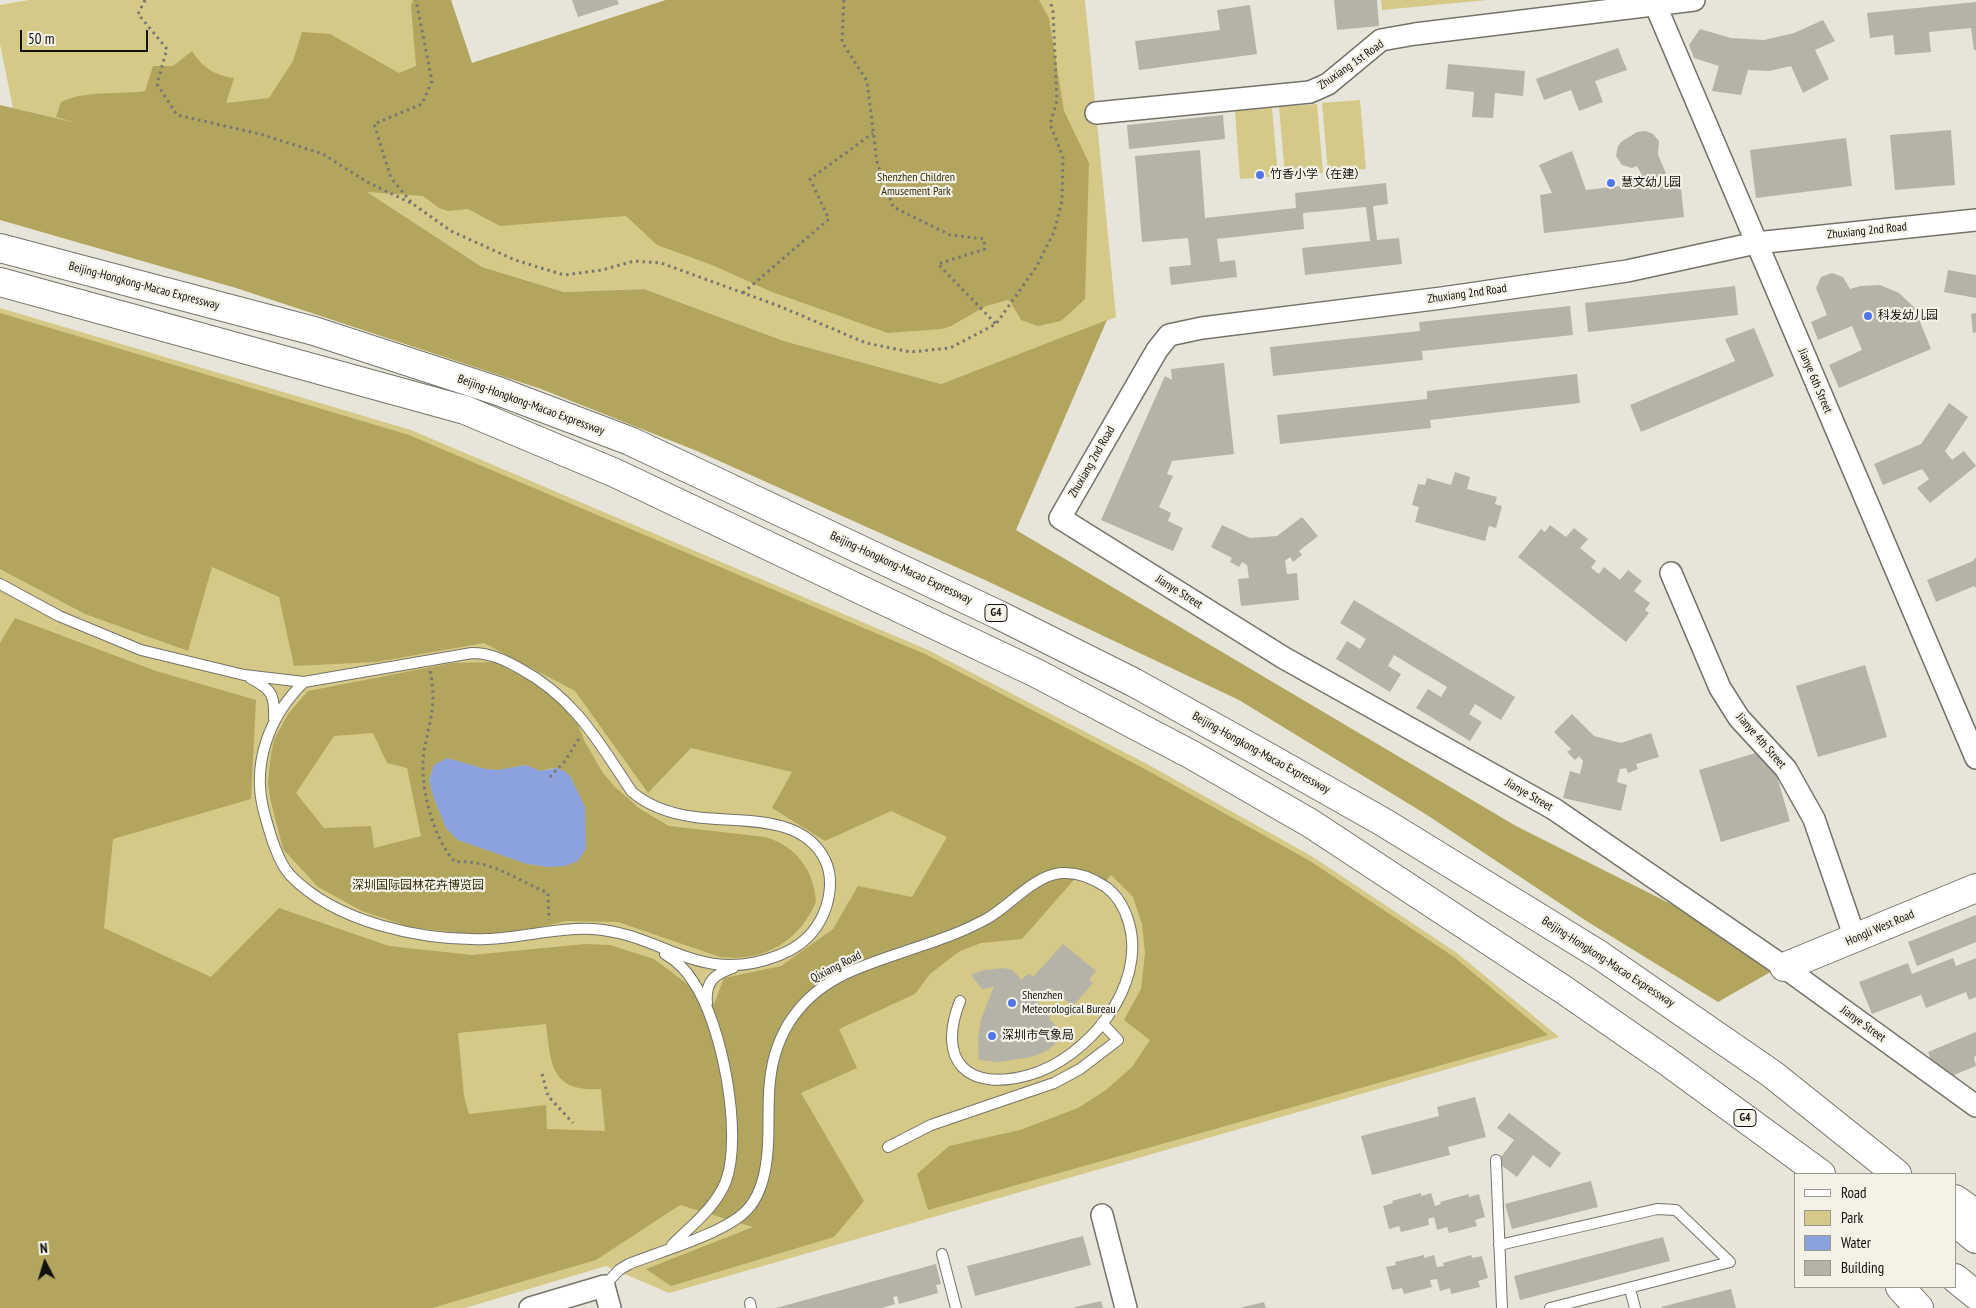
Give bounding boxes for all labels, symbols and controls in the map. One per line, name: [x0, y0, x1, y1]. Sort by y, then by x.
scale bar: [22, 20, 150, 52]
text: 50 m: [28, 29, 54, 48]
street label: Zhuxiang 1st Road: [1315, 37, 1387, 93]
place label: 竹香小学（在建）: [1270, 168, 1366, 182]
marker: 竹香小学（在建）: [1254, 169, 1266, 181]
park label: Shenzhen Children Amusement Park: [877, 171, 955, 199]
place label: 慧文幼儿园: [1621, 176, 1681, 190]
marker: 慧文幼儿园: [1605, 177, 1617, 189]
street label: Zhuxiang 2nd Road: [1826, 220, 1908, 242]
street label: Beijing-Hongkong-Macao Expressway: [67, 259, 221, 313]
street label: Zhuxiang 2nd Road: [1426, 281, 1508, 307]
place label: 科发幼儿园: [1878, 309, 1938, 323]
marker: 科发幼儿园: [1862, 310, 1874, 322]
street label: Jianye 6th Street: [1795, 346, 1835, 416]
street label: Beijing-Hongkong-Macao Expressway: [456, 372, 606, 438]
street label: Zhuxiang 2nd Road: [1066, 424, 1118, 500]
street label: Beijing-Hongkong-Macao Expressway: [828, 529, 974, 607]
street label: Jianye Street: [1153, 572, 1205, 612]
road number: G4: [985, 604, 1007, 622]
street label: Beijing-Hongkong-Macao Expressway: [1190, 709, 1332, 797]
street label: Jianye 4th Street: [1733, 710, 1789, 772]
street label: Jianye Street: [1503, 776, 1555, 814]
park label: 深圳国际园林花卉博览园: [352, 879, 484, 893]
street label: Hongli West Road: [1844, 907, 1916, 949]
street label: Beijing-Hongkong-Macao Expressway: [1539, 914, 1677, 1010]
street label: Qixiang Road: [808, 948, 864, 986]
place label: Shenzhen Meteorological Bureau: [1022, 989, 1116, 1017]
marker: Shenzhen Meteorological Bureau: [1006, 997, 1018, 1009]
street label: Jianye Street: [1838, 1003, 1888, 1045]
place label: 深圳市气象局: [1002, 1029, 1074, 1043]
marker: 深圳市气象局: [986, 1030, 998, 1042]
road number: G4: [1734, 1110, 1756, 1126]
legend: [1794, 1173, 1956, 1288]
text: Road: [1841, 1183, 1867, 1202]
text: Park: [1841, 1208, 1863, 1227]
text: Water: [1841, 1233, 1871, 1252]
north arrow: [20, 1238, 70, 1288]
text: N: [39, 1239, 48, 1257]
text: Building: [1841, 1258, 1884, 1277]

